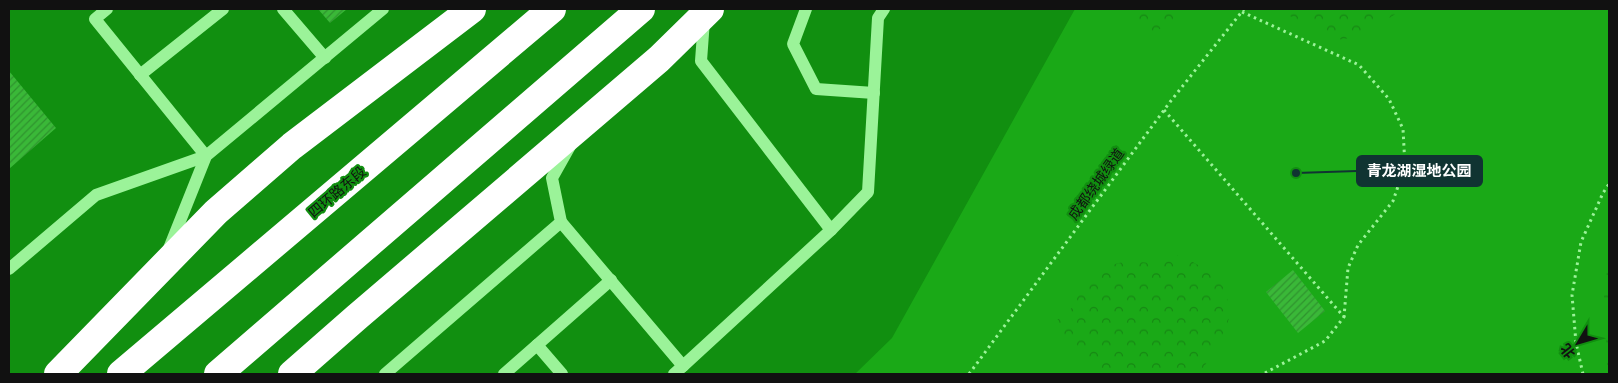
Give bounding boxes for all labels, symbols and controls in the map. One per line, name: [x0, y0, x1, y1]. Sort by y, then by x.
street label: 成都绕城绿道: [1064, 145, 1128, 223]
callout: 青龙湖湿地公园: [1357, 156, 1482, 186]
text: 青龙湖湿地公园: [1366, 161, 1472, 180]
street label: 四环路东段: [304, 163, 370, 221]
north arrow: [1553, 318, 1603, 368]
text: 北: [1556, 340, 1579, 362]

